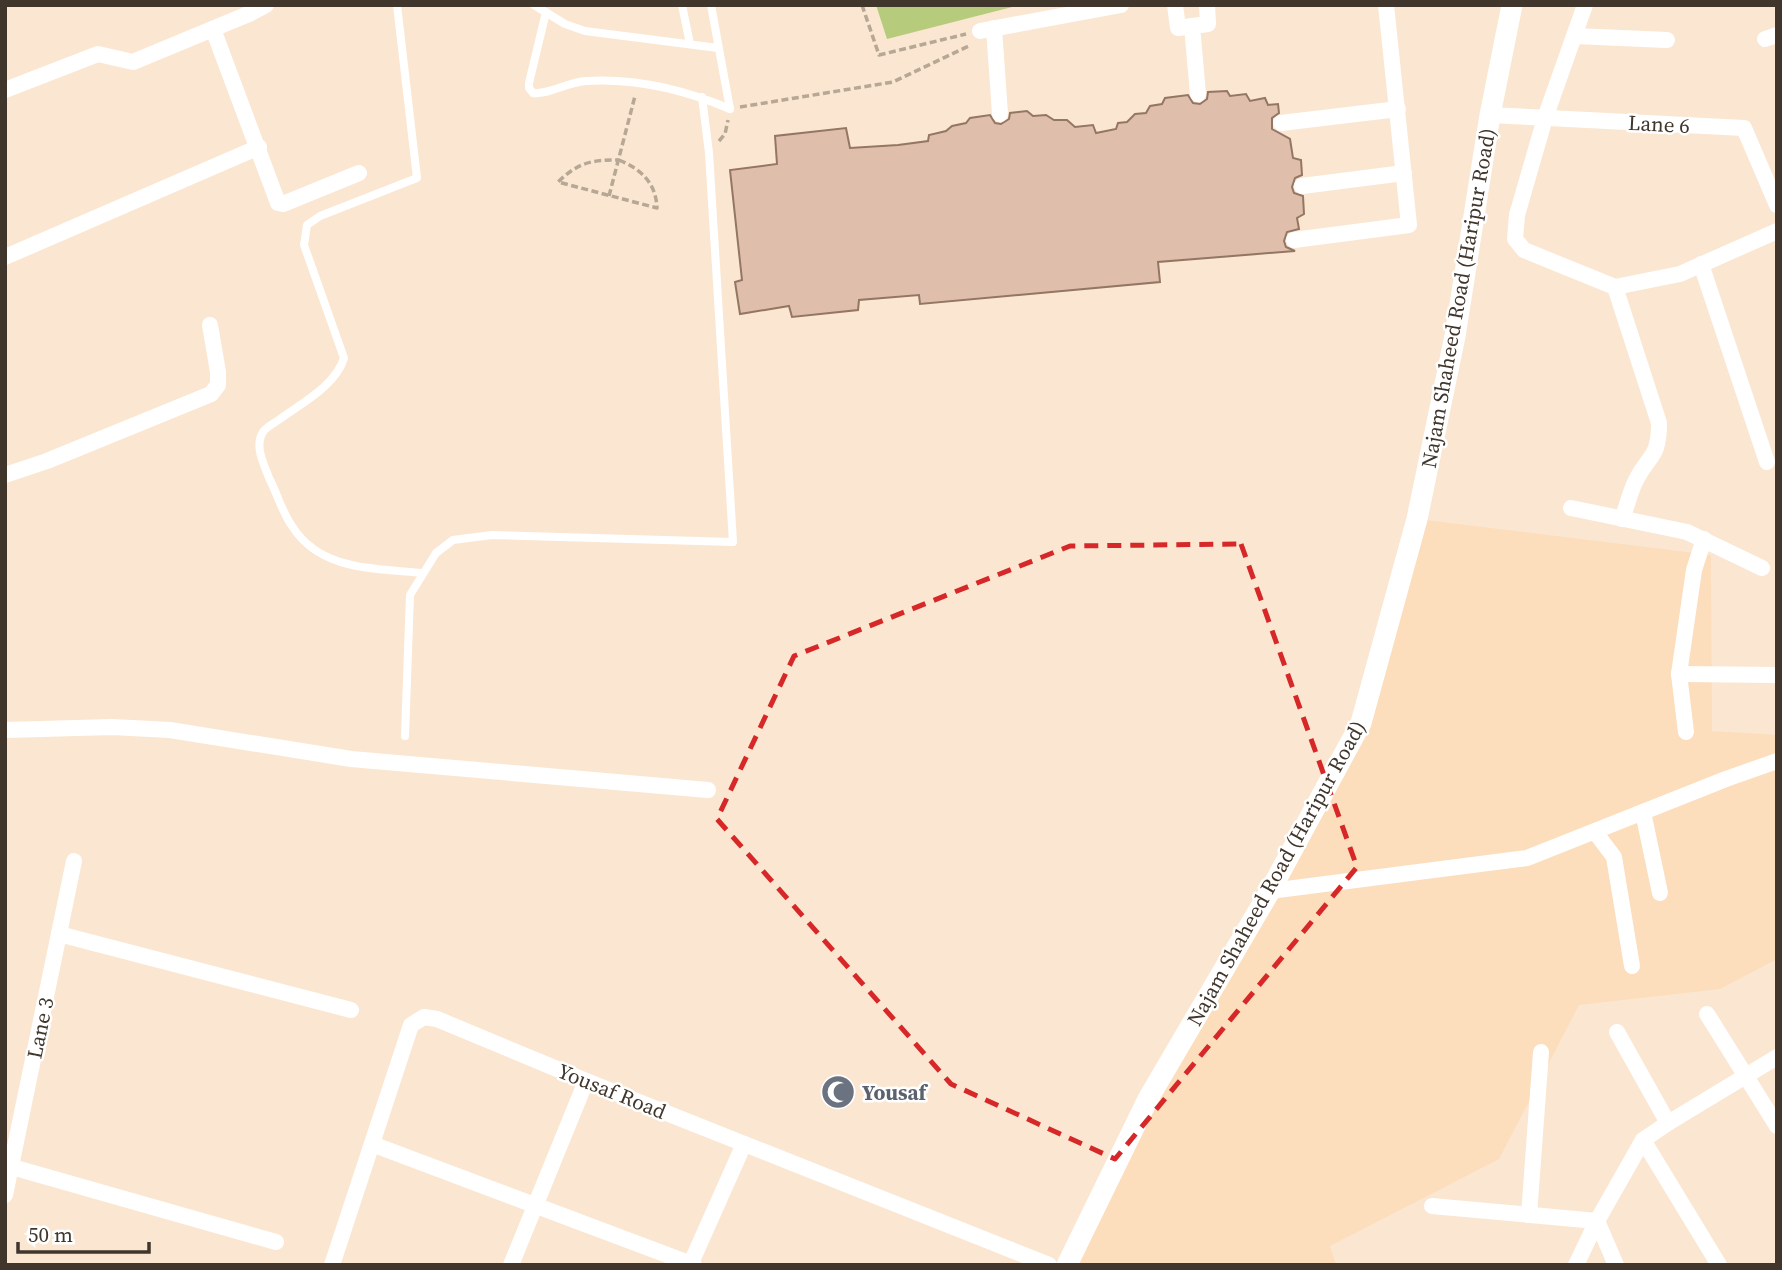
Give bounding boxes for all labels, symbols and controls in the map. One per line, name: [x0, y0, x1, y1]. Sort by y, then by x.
street label: Lane 6: [1627, 108, 1691, 140]
street label: Najam Shaheed Road (Haripur Road): [1414, 126, 1502, 470]
street label: Najam Shaheed Road (Haripur Road): [1180, 715, 1372, 1031]
street label: Lane 3: [19, 995, 61, 1061]
street label: Yousaf Road: [553, 1056, 671, 1126]
mosque icon: Yousaf: [819, 1073, 857, 1111]
place label: Yousaf: [862, 1078, 929, 1107]
scale bar: [18, 1210, 149, 1254]
text: 50 m: [28, 1220, 73, 1249]

